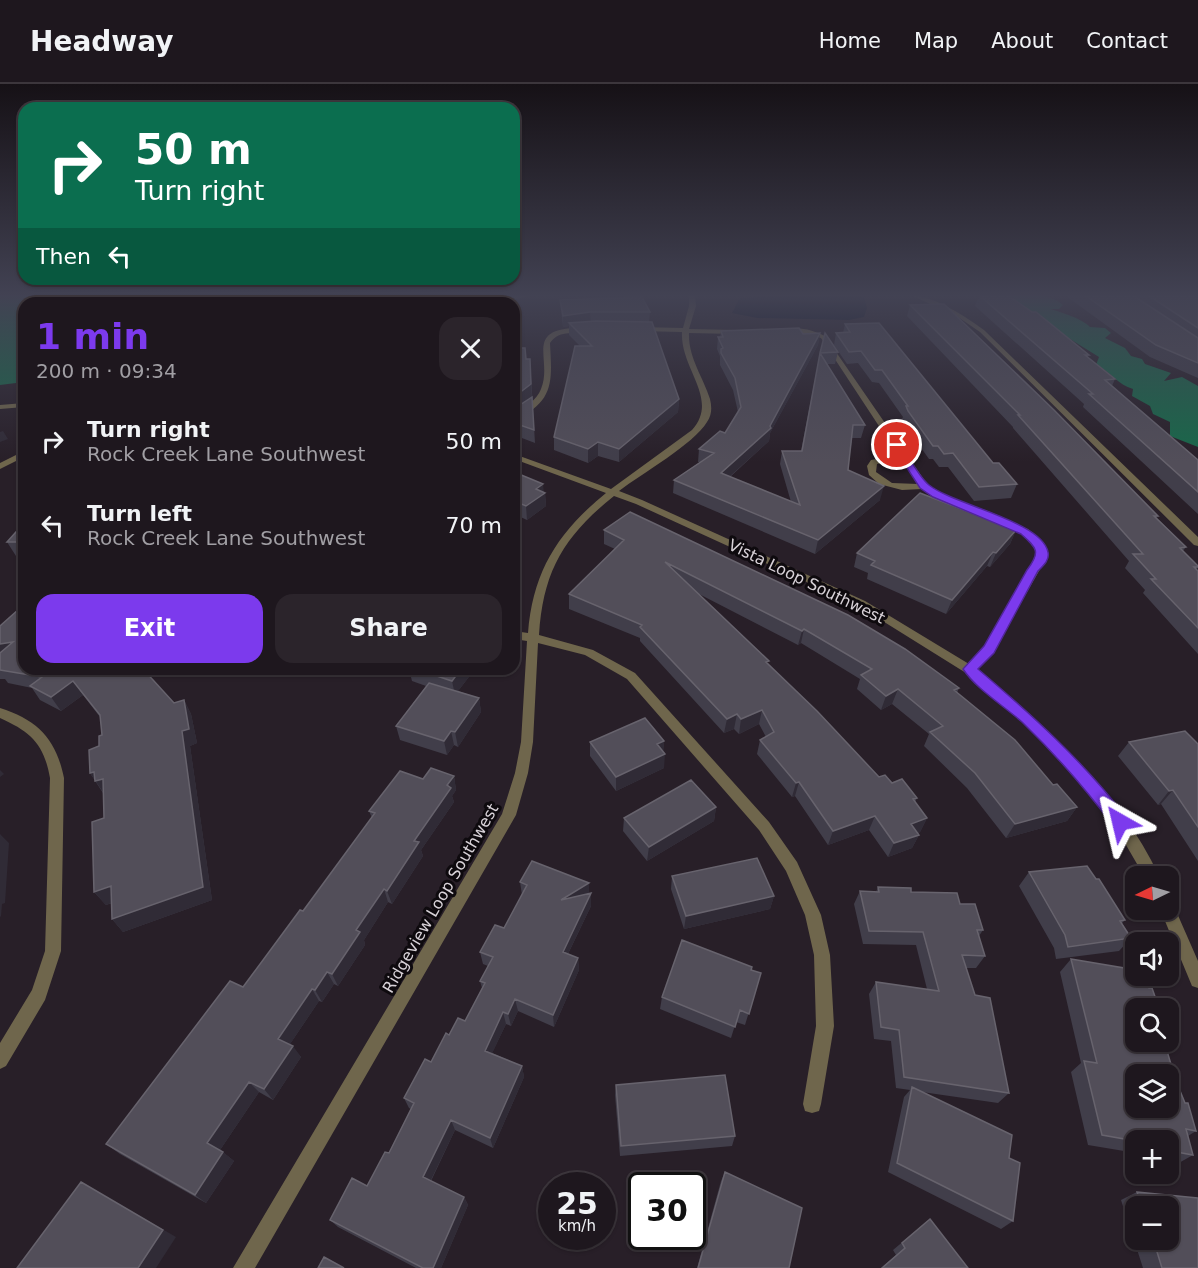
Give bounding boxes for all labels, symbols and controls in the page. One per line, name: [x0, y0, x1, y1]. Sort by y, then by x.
text: Headway: [30, 25, 174, 58]
text: Home: [819, 29, 881, 53]
text: Map: [914, 29, 958, 53]
text: About: [991, 29, 1053, 53]
text: Contact: [1086, 29, 1168, 53]
text: 50 m: [135, 125, 252, 174]
icon: right: [36, 126, 114, 204]
text: Turn right: [135, 175, 264, 206]
icon: left: [103, 240, 136, 273]
text: Then: [36, 244, 91, 269]
text: 1 min: [36, 316, 149, 357]
button: close: [439, 317, 502, 380]
text: 200 m · 09:34: [36, 359, 177, 383]
text: Turn right: [87, 417, 210, 442]
pin: [871, 419, 922, 470]
icon: right: [36, 425, 69, 458]
icon: arrive: [880, 428, 913, 461]
text: 50 m: [446, 429, 502, 454]
text: Rock Creek Lane Southwest: [87, 442, 365, 466]
text: Turn left: [87, 501, 192, 526]
icon: left: [36, 509, 69, 542]
text: 70 m: [446, 513, 502, 538]
text: Rock Creek Lane Southwest: [87, 526, 365, 550]
street label: Vista Loop Southwest: [725, 535, 888, 628]
button: Exit: [36, 594, 263, 663]
button: Share: [275, 594, 502, 663]
position arrow: [1088, 790, 1152, 854]
street label: Ridgeview Loop Southwest: [378, 800, 502, 996]
north arrow: [1125, 866, 1179, 920]
map controls: [1125, 866, 1179, 1250]
button: sound: [1125, 932, 1179, 986]
button: search: [1125, 998, 1179, 1052]
button: layers: [1125, 1064, 1179, 1118]
button: +: [1125, 1130, 1179, 1184]
speed limit sign: 30: [628, 1172, 706, 1250]
text: 25: [556, 1186, 598, 1221]
button: −: [1125, 1196, 1179, 1250]
text: km/h: [558, 1217, 596, 1235]

